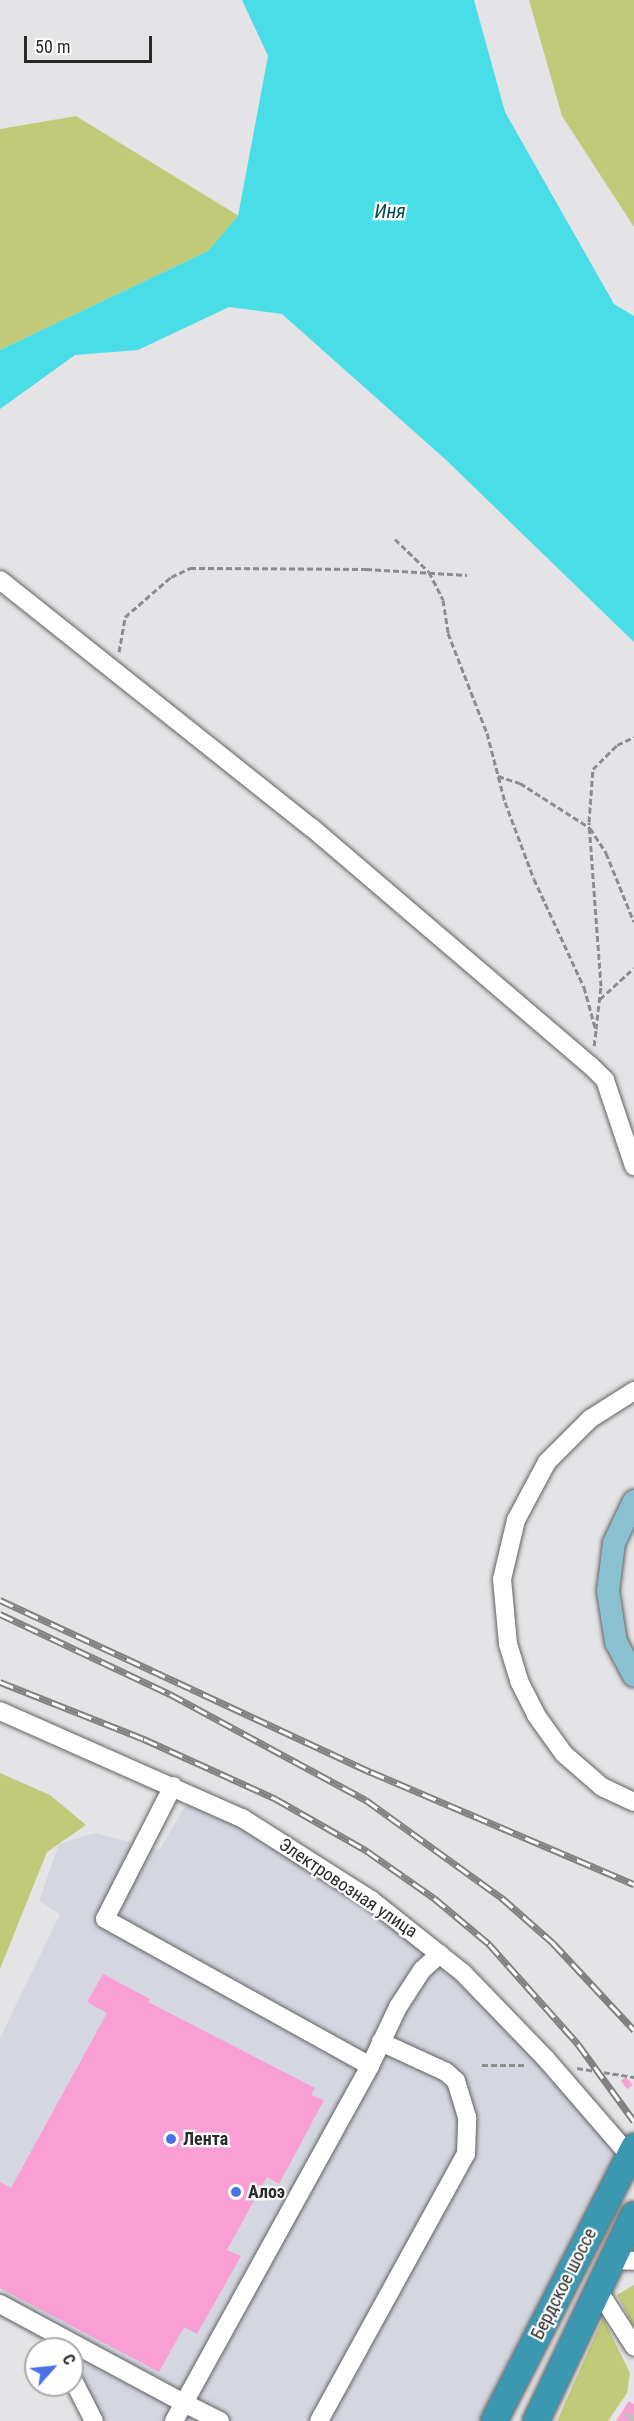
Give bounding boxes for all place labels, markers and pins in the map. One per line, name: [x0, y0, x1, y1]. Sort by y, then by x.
place label: Лента: [183, 2128, 228, 2150]
marker: Лента: [164, 2132, 178, 2146]
place label: Алоэ: [248, 2181, 285, 2203]
marker: Алоэ: [229, 2185, 243, 2199]

